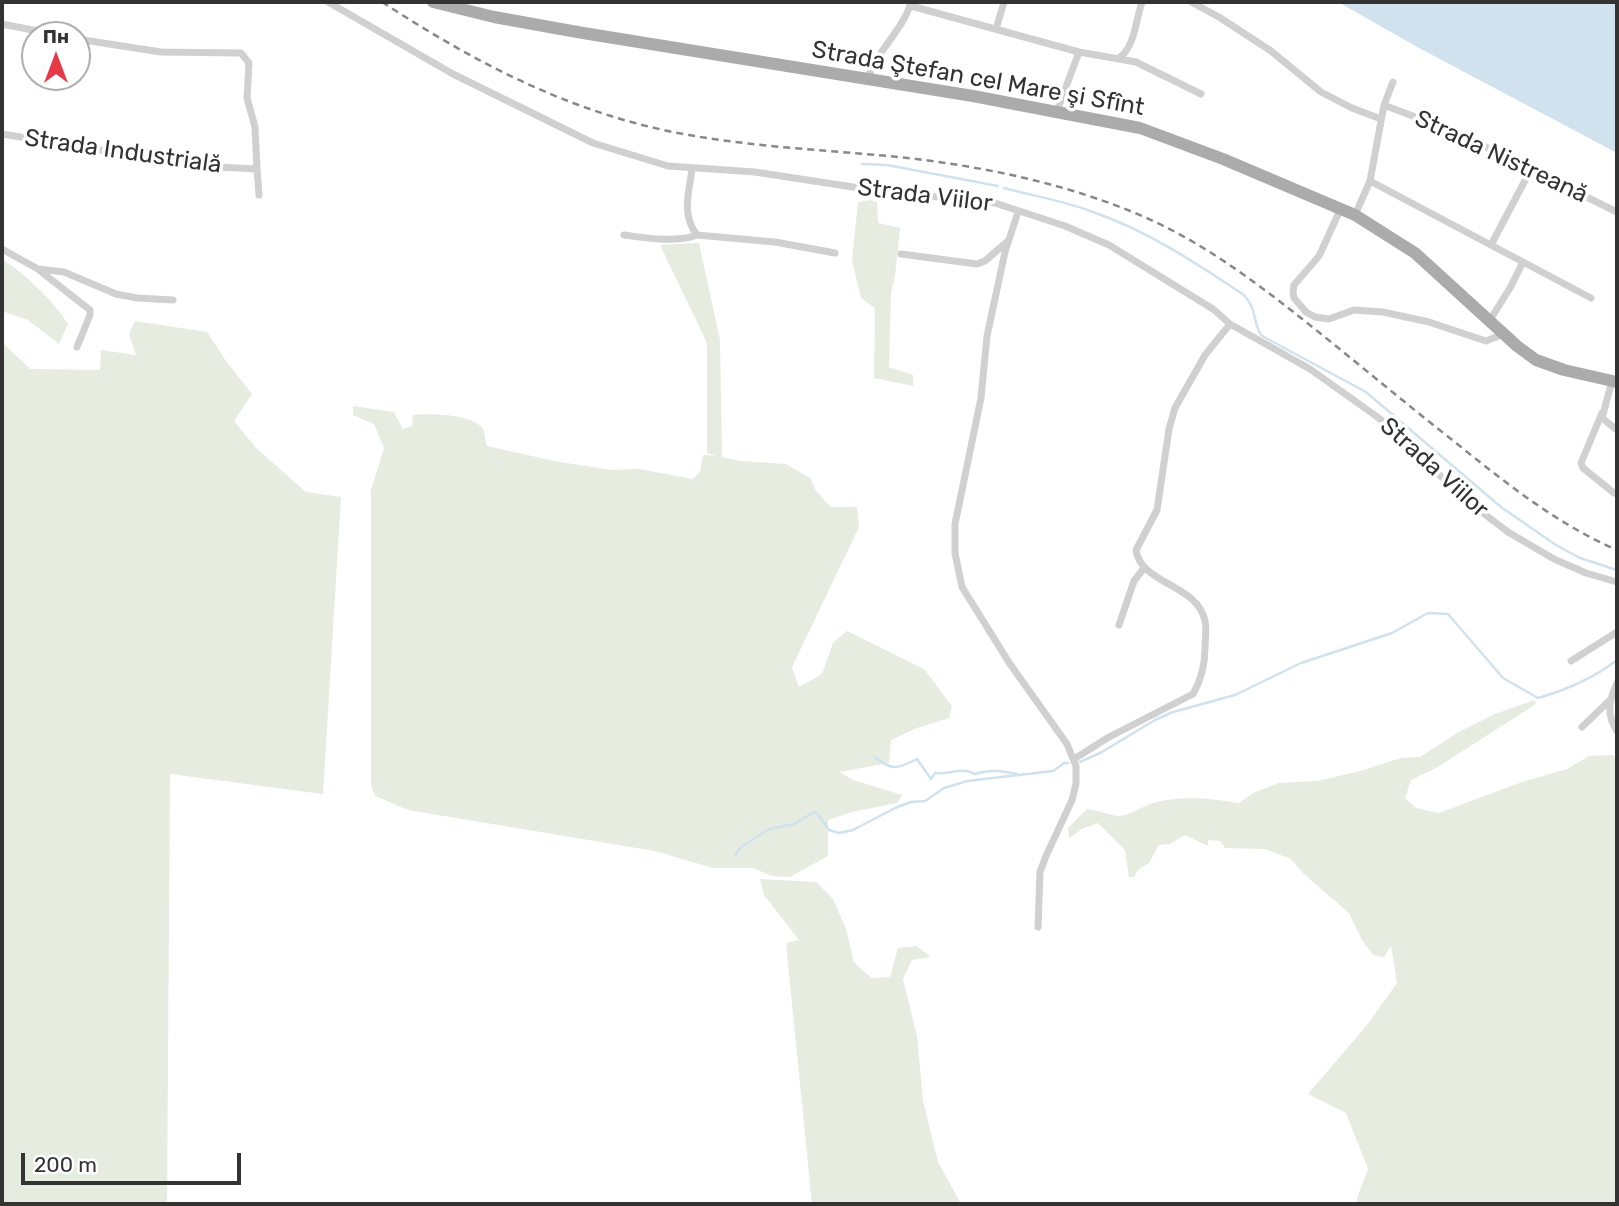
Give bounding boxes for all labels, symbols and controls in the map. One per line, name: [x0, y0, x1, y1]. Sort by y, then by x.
north arrow: [21, 21, 91, 91]
text: Пн: [43, 25, 69, 48]
street label: Strada Ştefan cel Mare şi Sfînt: [810, 36, 1146, 122]
street label: Strada Nistreană: [1410, 104, 1592, 210]
street label: Strada Industrială: [23, 124, 223, 180]
street label: Strada Viilor: [856, 173, 994, 219]
street label: Strada Viilor: [1374, 412, 1494, 524]
scale bar: [24, 1140, 245, 1184]
text: 200 m: [34, 1152, 97, 1177]

